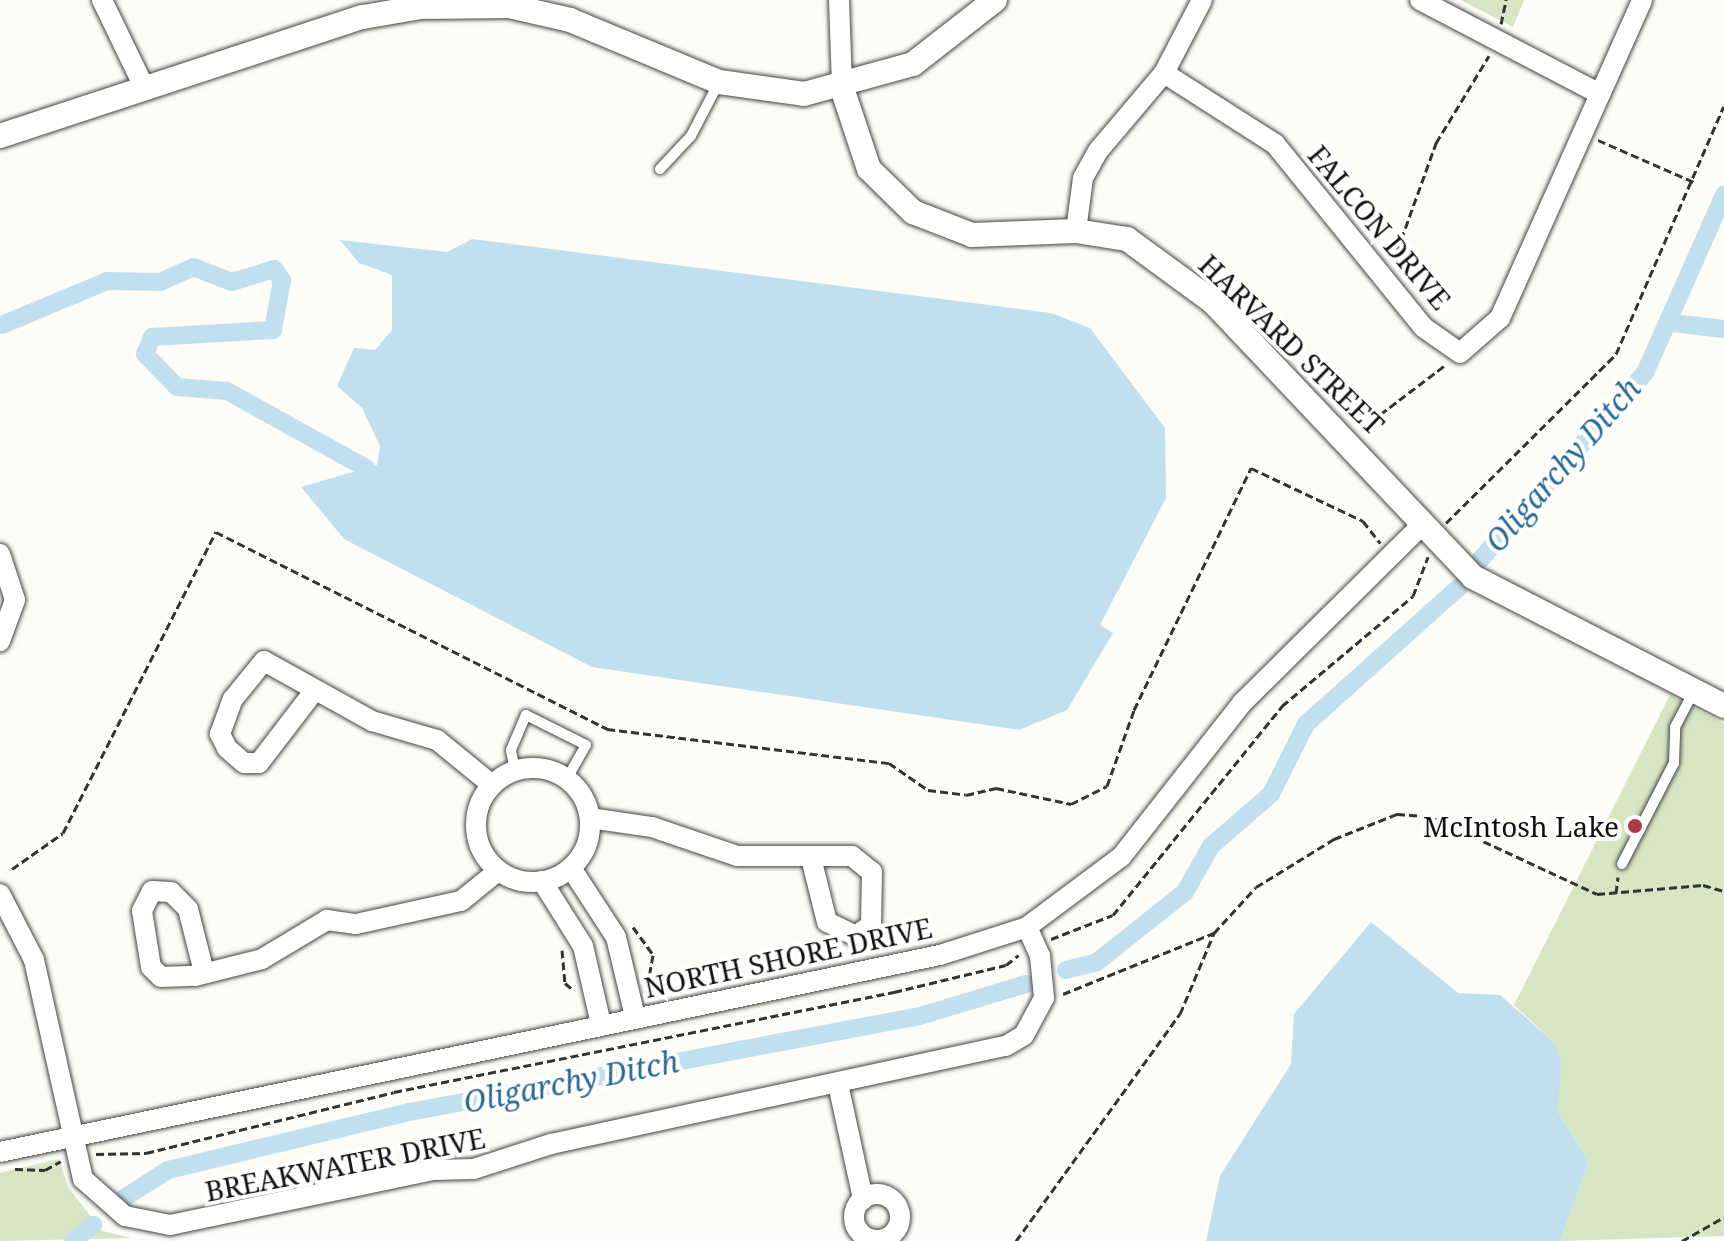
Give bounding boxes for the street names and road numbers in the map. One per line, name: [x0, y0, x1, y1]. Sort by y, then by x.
street label: FALCON DRIVE: [1302, 138, 1458, 316]
street label: HARVARD STREET: [1193, 247, 1391, 441]
street label: NORTH SHORE DRIVE: [641, 910, 935, 1004]
street label: BREAKWATER DRIVE: [202, 1120, 488, 1208]

